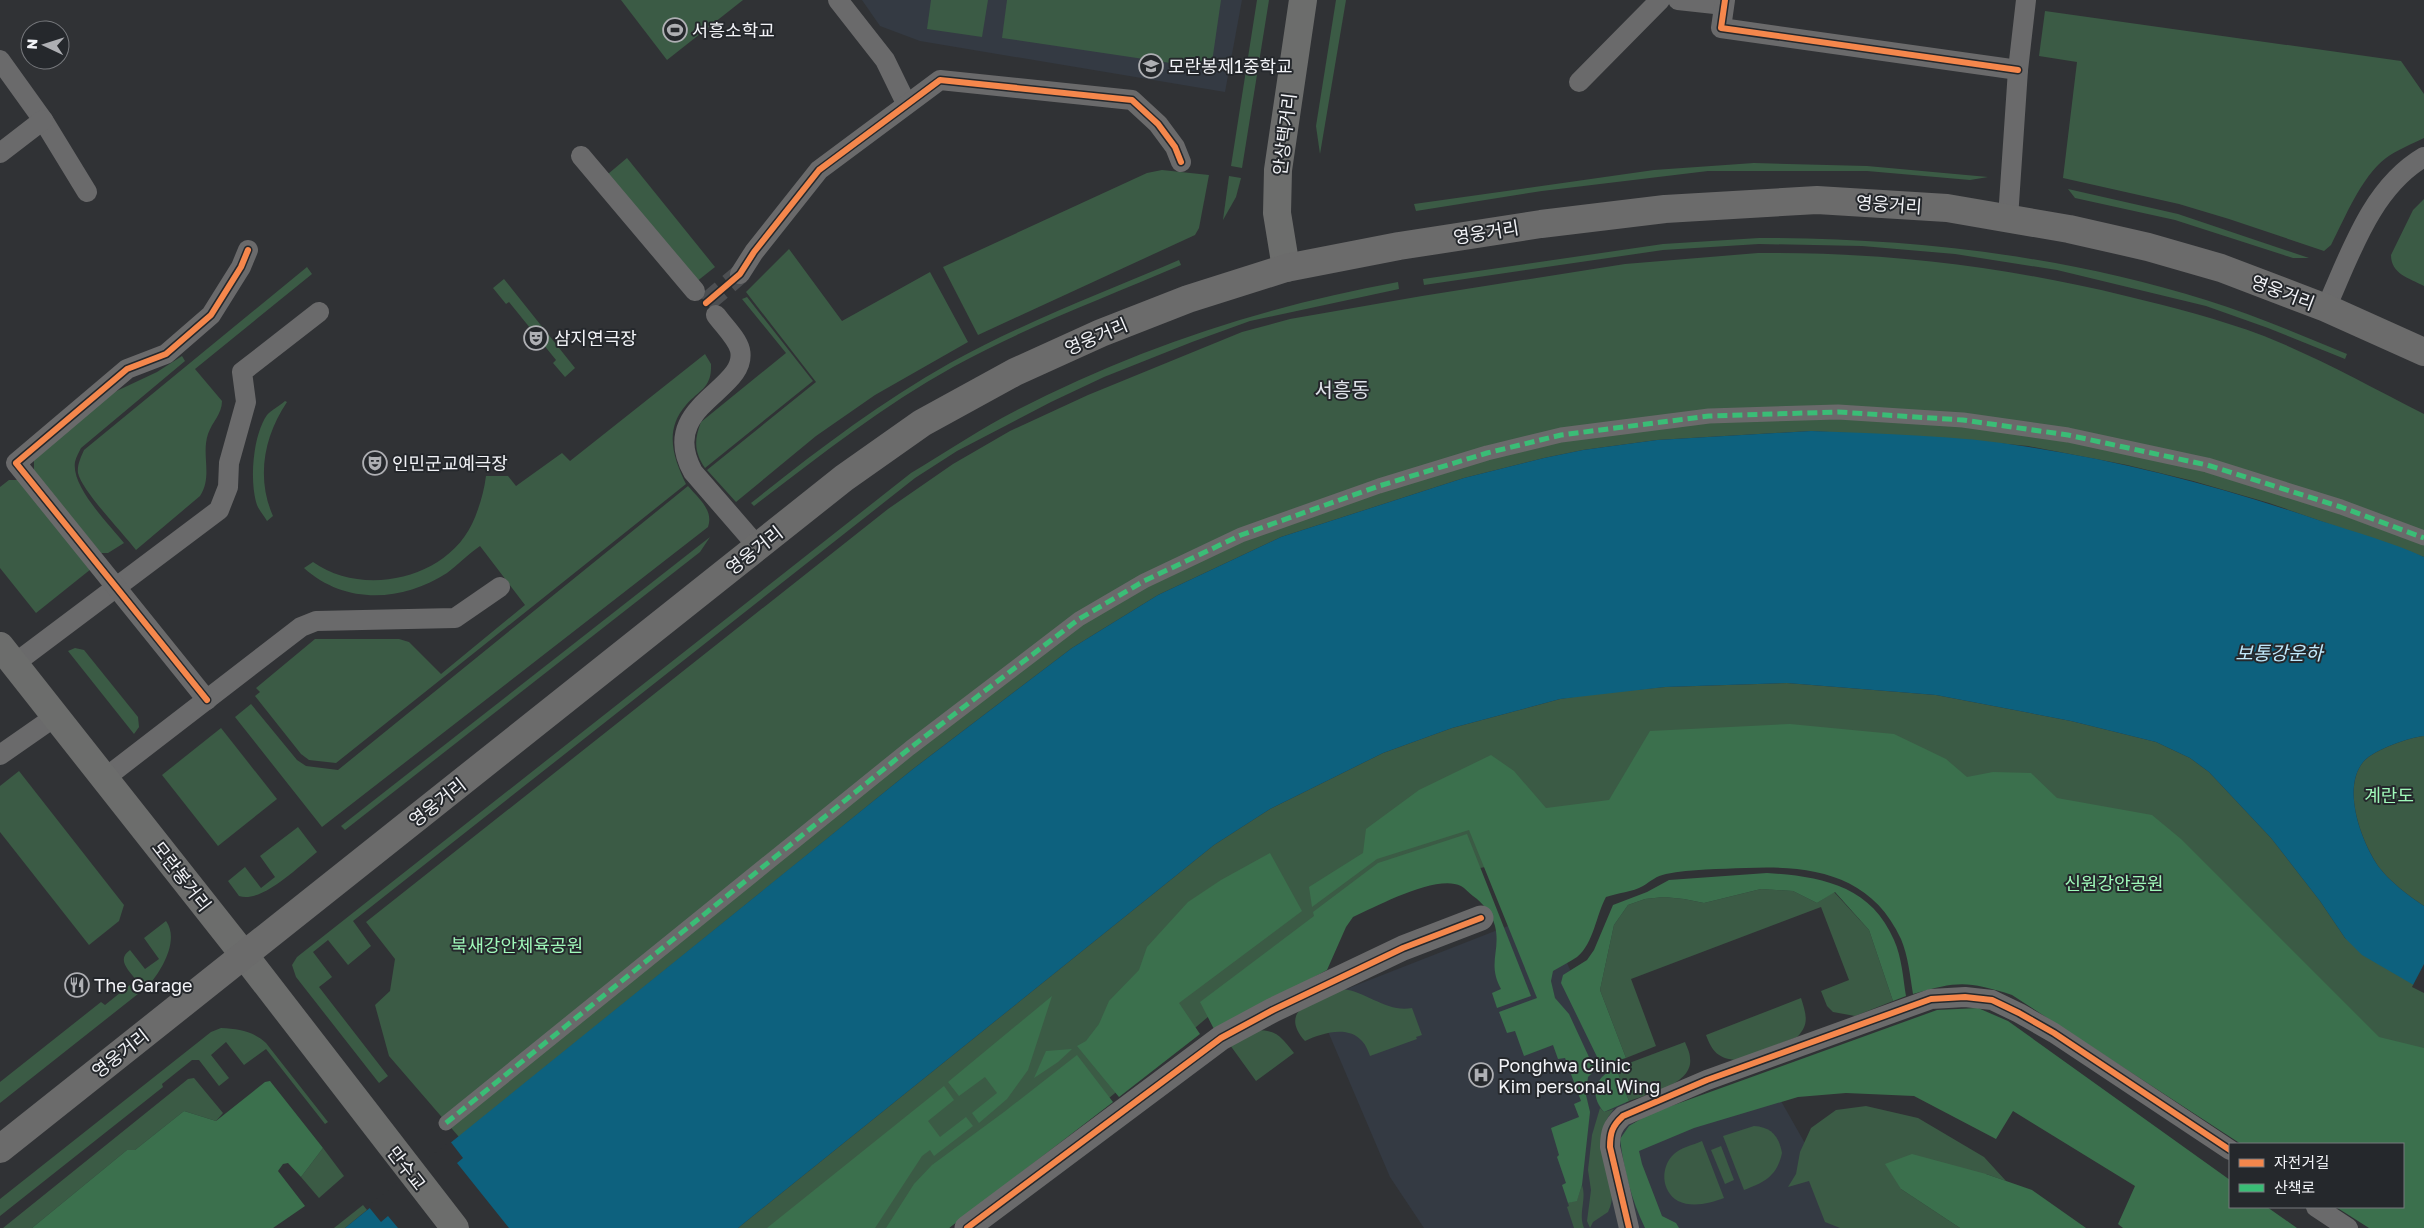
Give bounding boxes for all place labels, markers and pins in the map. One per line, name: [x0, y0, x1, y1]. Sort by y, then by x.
sports icon: 서흥소학교: [662, 17, 688, 43]
place label: 서흥소학교: [692, 19, 775, 41]
school or university icon: 모란봉제1중학교: [1138, 53, 1164, 79]
place label: 모란봉제1중학교: [1168, 55, 1293, 77]
theatre icon: 삼지연극장: [523, 325, 549, 351]
place label: 삼지연극장: [554, 327, 637, 349]
theatre icon: 인민군교예극장: [362, 450, 388, 476]
place label: 인민군교예극장: [392, 452, 508, 474]
restaurant icon: The Garage: [64, 972, 90, 998]
place label: The Garage: [94, 974, 193, 996]
place label: Ponghwa Clinic Kim personal Wing: [1498, 1054, 1660, 1097]
hospital icon: Ponghwa Clinic Kim personal Wing: [1468, 1062, 1494, 1088]

